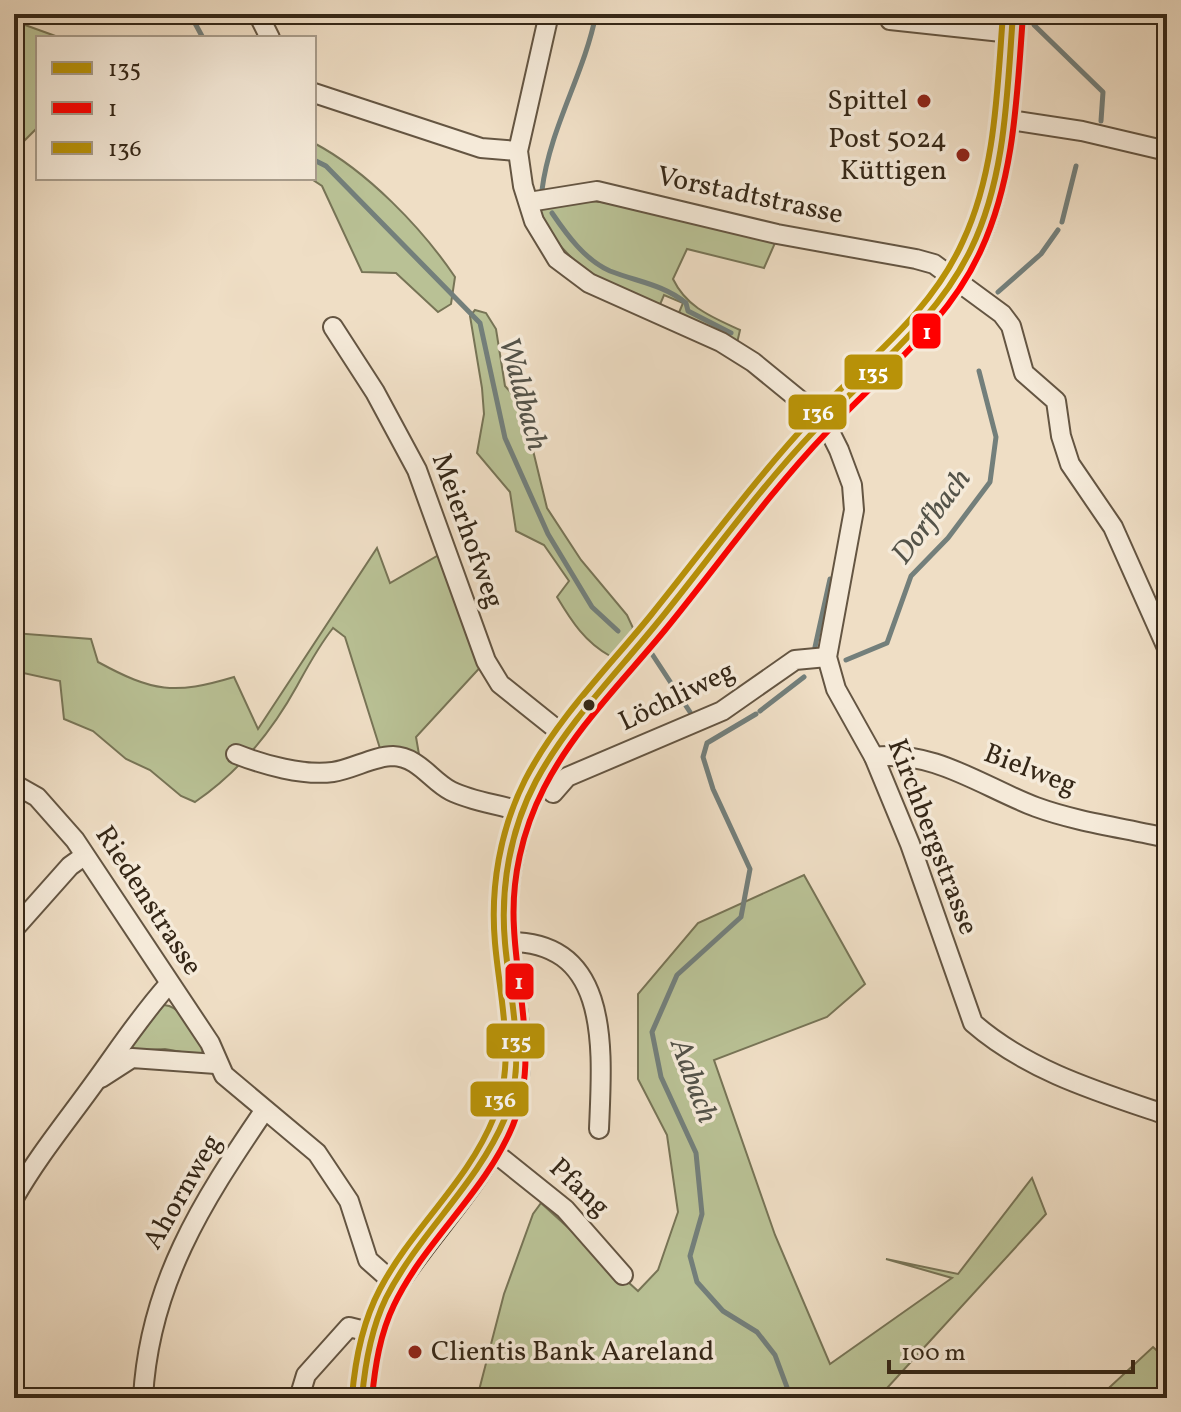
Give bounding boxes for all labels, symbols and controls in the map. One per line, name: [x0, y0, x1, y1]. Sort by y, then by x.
legend: [36, 36, 316, 180]
text: 135: [108, 53, 141, 87]
place label: Spittel: [827, 82, 908, 121]
marker: Spittel: [915, 92, 933, 110]
text: 1: [108, 93, 117, 127]
place label: Post 5024 Küttigen: [828, 120, 947, 191]
text: 136: [108, 133, 142, 167]
marker: Post 5024 Küttigen: [954, 146, 972, 164]
street label: Vorstadtstrasse: [653, 157, 847, 235]
line badge: 1: [911, 312, 942, 350]
text: 1: [923, 318, 931, 349]
water label: Waldbach: [487, 333, 557, 455]
line badge: 135: [843, 353, 904, 391]
text: 135: [858, 359, 888, 390]
line badge: 136: [787, 393, 848, 431]
text: 136: [802, 399, 834, 430]
street label: Meierhofweg: [421, 448, 513, 614]
water label: Dorfbach: [882, 460, 982, 574]
street label: Löchliweg: [612, 652, 742, 742]
unlabelled marker: [581, 697, 597, 713]
street label: Kirchbergstrasse: [877, 733, 987, 941]
street label: Bielweg: [978, 735, 1082, 805]
street label: Riedenstrasse: [85, 819, 211, 983]
line badge: 1: [504, 962, 535, 1001]
text: 1: [515, 968, 523, 999]
line badge: 135: [485, 1022, 546, 1060]
text: 135: [501, 1028, 531, 1059]
water label: Aabach: [658, 1032, 728, 1129]
line badge: 136: [469, 1080, 530, 1118]
text: 136: [484, 1086, 516, 1117]
street label: Ahornweg: [134, 1127, 232, 1257]
street label: Pfang: [540, 1150, 618, 1226]
scale bar: [889, 1324, 1133, 1374]
place label: Clientis Bank Aareland: [431, 1333, 714, 1372]
text: 100 m: [901, 1337, 966, 1371]
marker: Clientis Bank Aareland: [406, 1343, 424, 1361]

